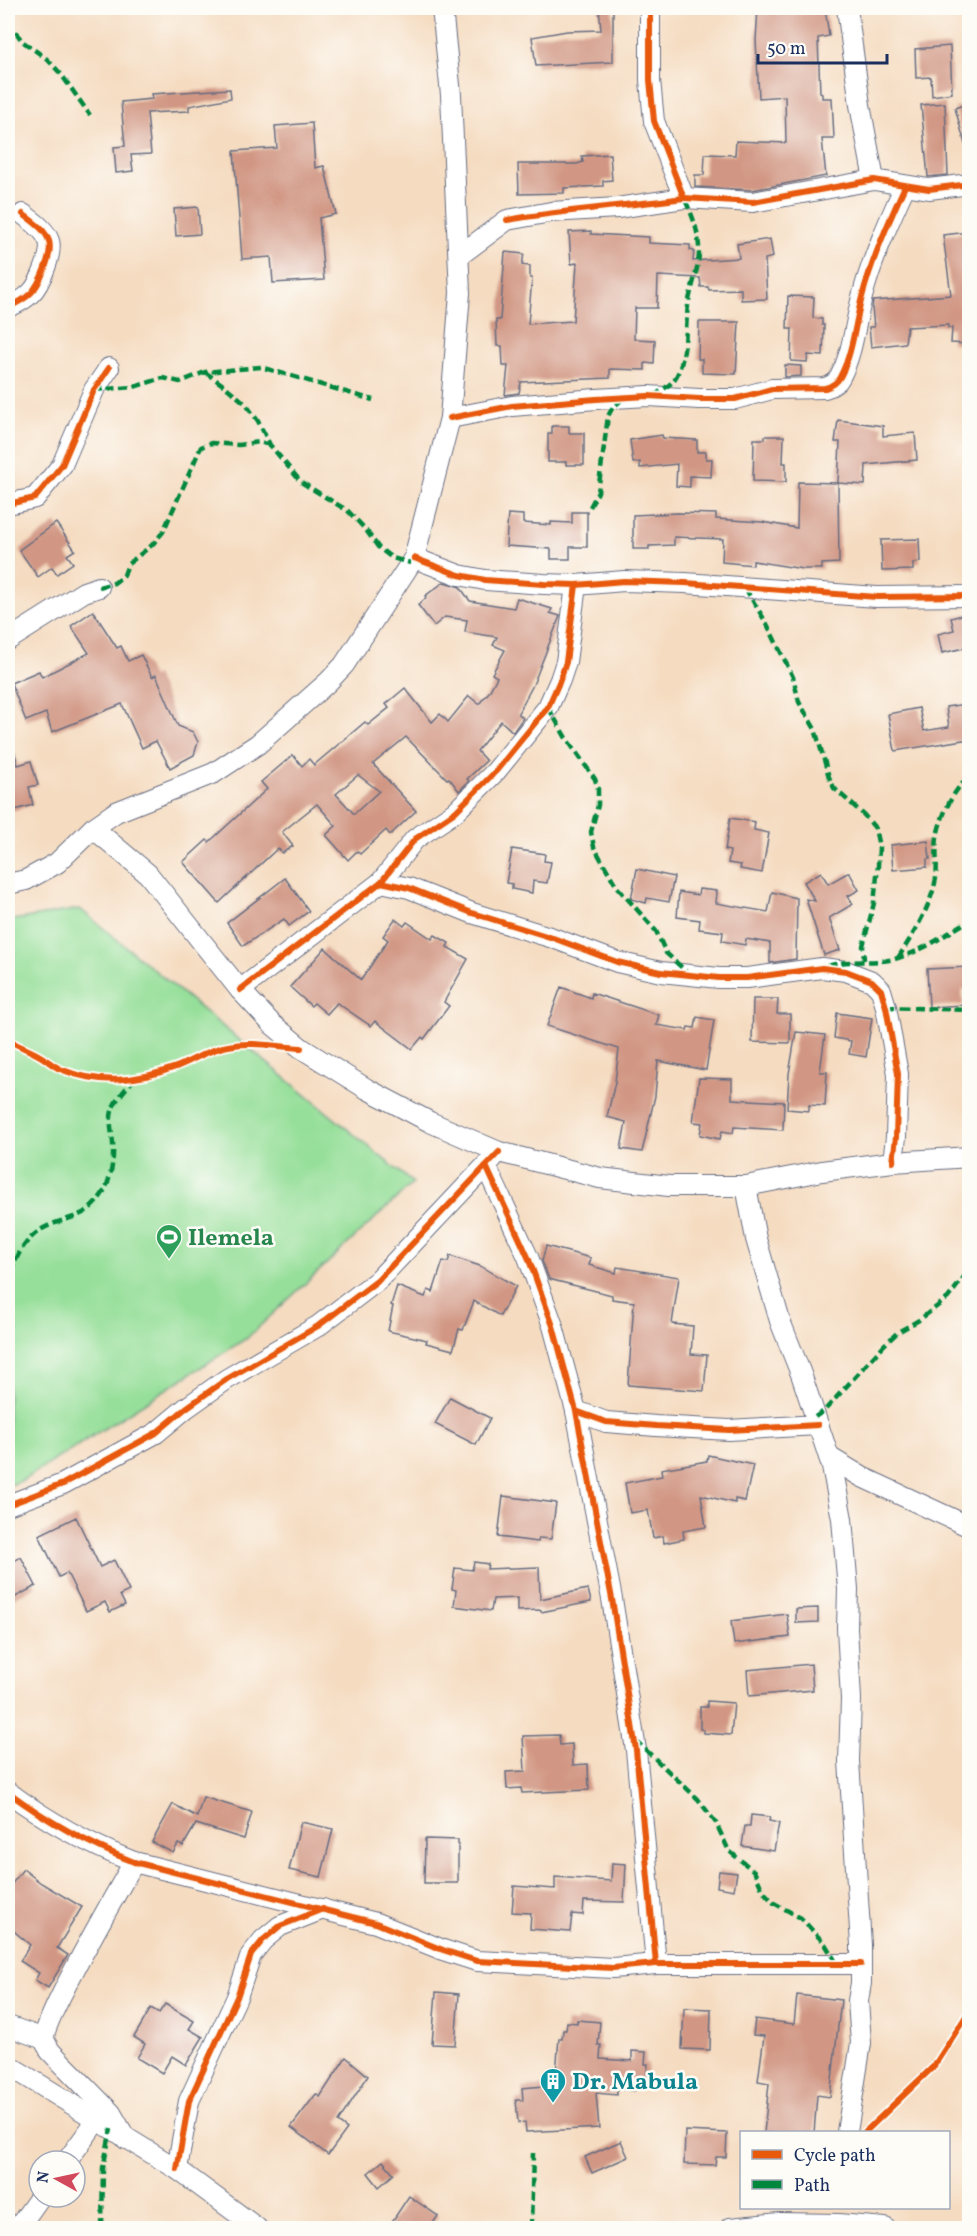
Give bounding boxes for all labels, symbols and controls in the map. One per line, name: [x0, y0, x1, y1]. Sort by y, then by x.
scale bar: [758, 27, 887, 65]
text: 50 m: [767, 37, 806, 62]
sports icon: Ilemela: [154, 1222, 184, 1260]
place label: Ilemela: [188, 1222, 274, 1256]
building icon: Dr. Mabula: [538, 2066, 568, 2104]
place label: Dr. Mabula: [572, 2066, 698, 2100]
legend: [740, 2131, 950, 2209]
text: Cycle path: [794, 2144, 876, 2169]
north arrow: [27, 2149, 87, 2209]
text: N: [32, 2170, 56, 2184]
text: Path: [794, 2174, 830, 2199]

